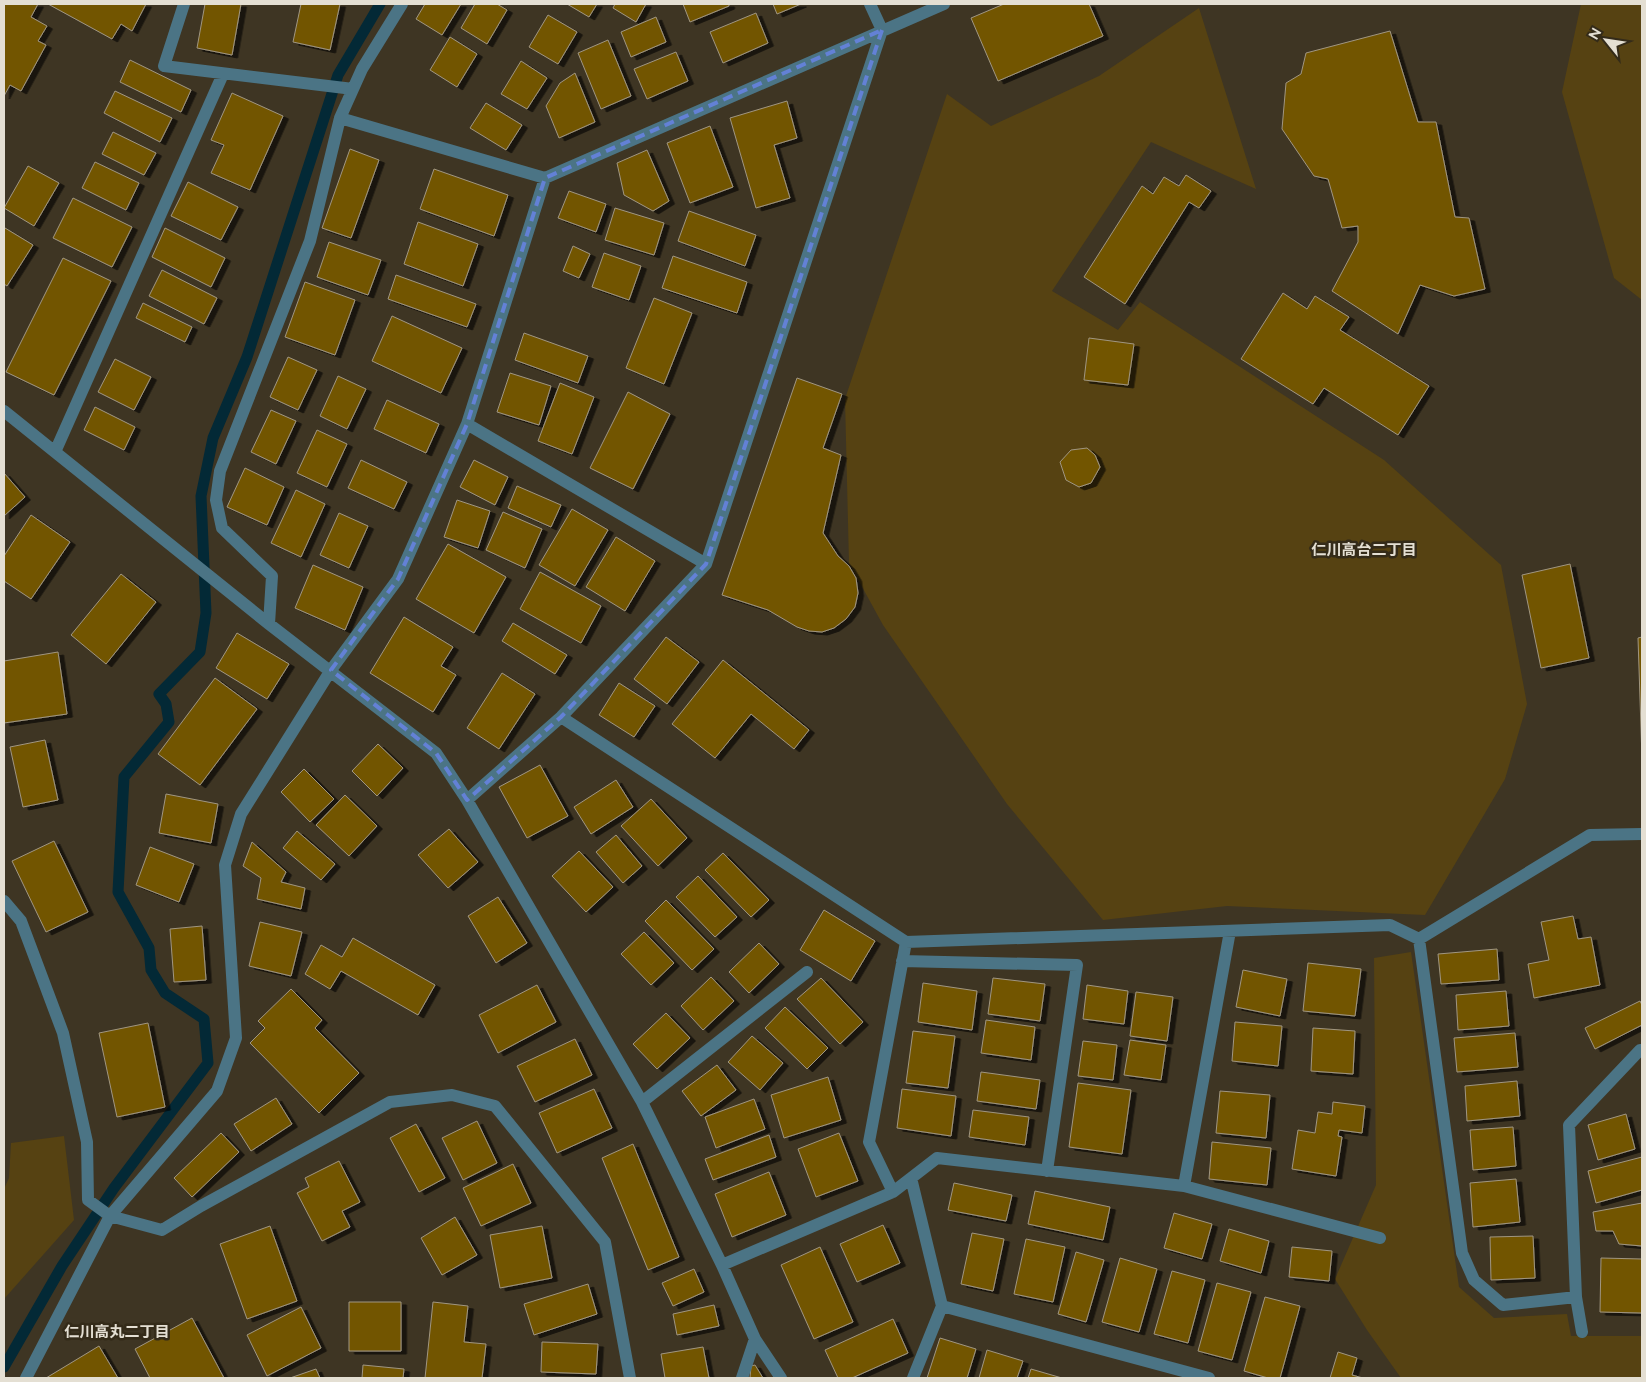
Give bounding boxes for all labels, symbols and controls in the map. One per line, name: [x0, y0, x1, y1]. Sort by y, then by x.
north arrow: [1581, 15, 1631, 65]
text: N: [1585, 25, 1604, 42]
district label: 仁川高台二丁目: [1311, 541, 1417, 559]
district label: 仁川高丸二丁目: [64, 1323, 170, 1341]

